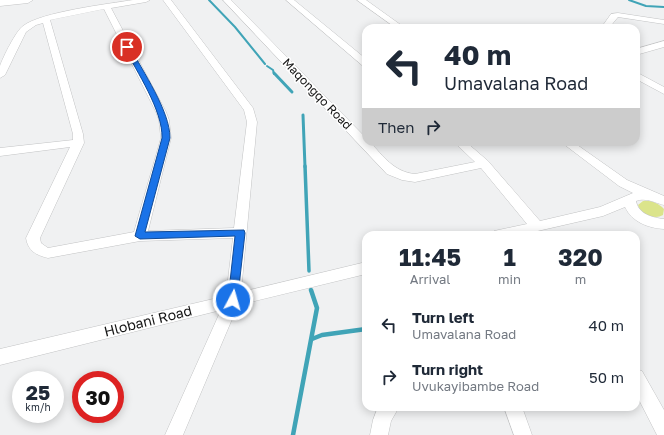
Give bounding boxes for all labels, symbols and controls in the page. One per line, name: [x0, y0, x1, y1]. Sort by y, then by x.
pin: [110, 30, 144, 64]
icon: arrive: [116, 36, 138, 58]
text: 40 m: [444, 38, 511, 71]
icon: left: [378, 40, 430, 92]
street label: Maqongqo Road: [280, 55, 355, 132]
text: Umavalana Road: [444, 72, 588, 94]
icon: right: [422, 116, 444, 138]
text: Then: [378, 118, 414, 136]
text: 11:45: [399, 242, 461, 271]
text: 1: [503, 242, 516, 271]
text: 320: [558, 242, 603, 271]
text: Arrival: [410, 271, 450, 287]
text: min: [498, 271, 521, 287]
text: m: [575, 271, 586, 287]
position arrow: [212, 279, 254, 321]
street label: Hlobani Road: [102, 301, 194, 340]
text: Turn left: [412, 308, 474, 326]
icon: left: [378, 314, 400, 336]
text: 40 m: [589, 316, 624, 334]
text: Umavalana Road: [412, 326, 516, 342]
text: Turn right: [412, 360, 483, 378]
icon: right: [378, 366, 400, 388]
text: 50 m: [589, 368, 624, 386]
speed limit sign: 30: [72, 371, 124, 423]
text: Uvukayibambe Road: [412, 378, 539, 394]
text: 25: [26, 380, 50, 404]
text: km/h: [25, 401, 51, 413]

